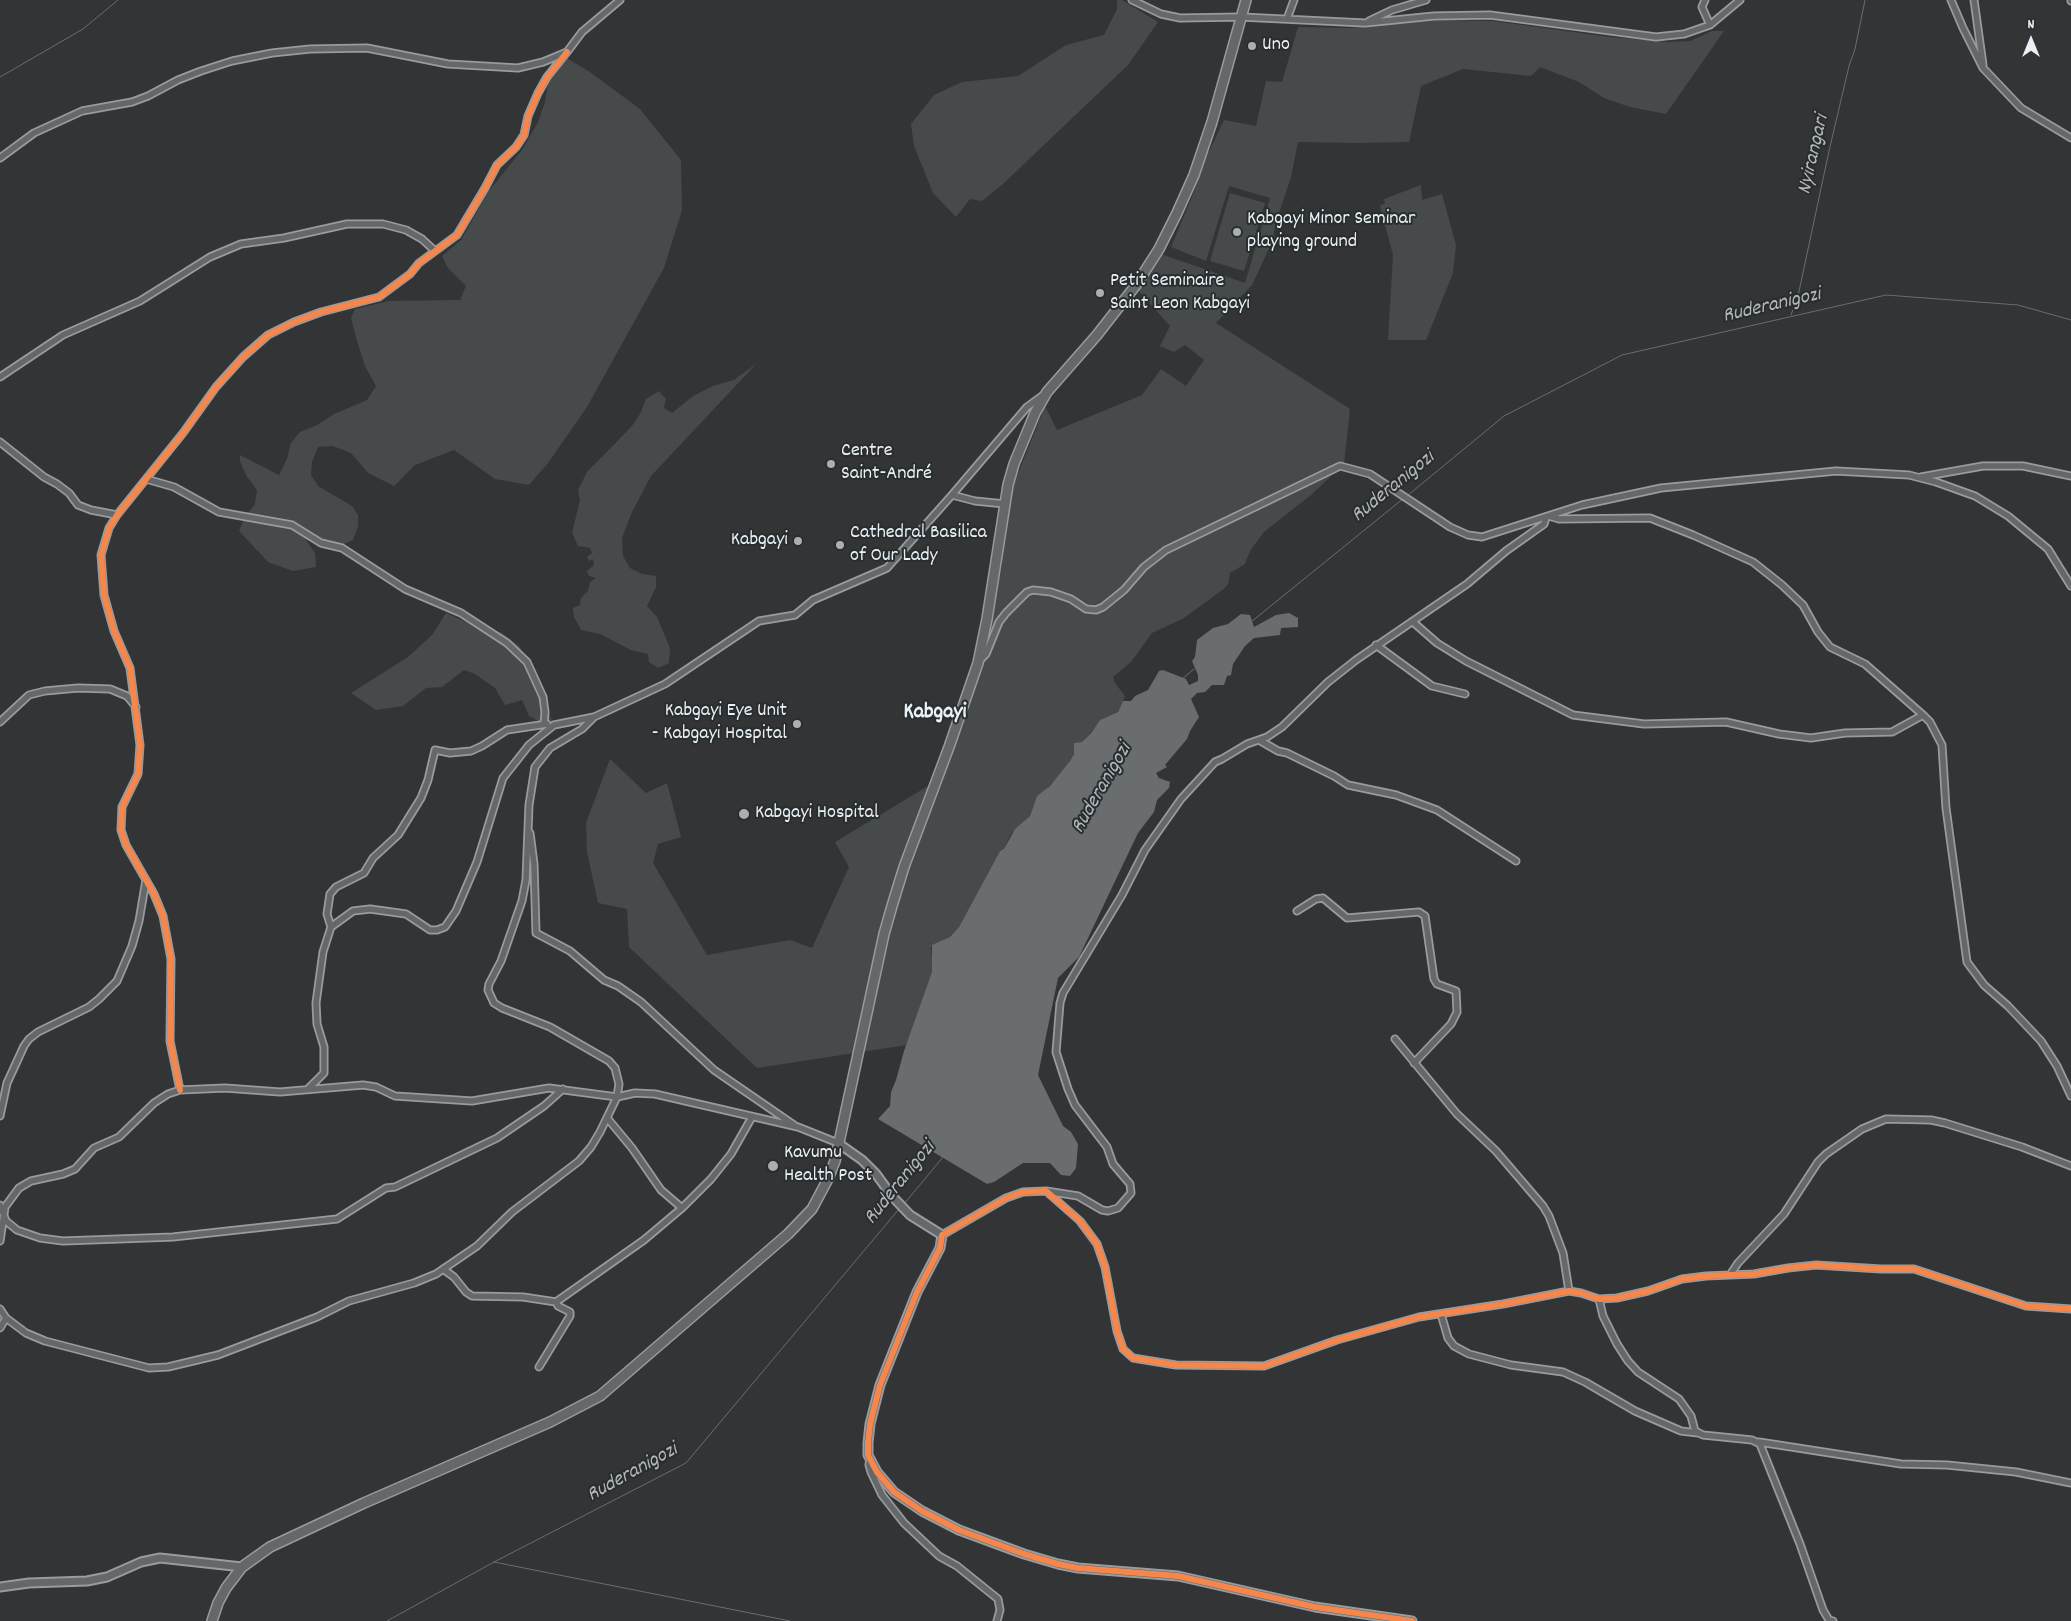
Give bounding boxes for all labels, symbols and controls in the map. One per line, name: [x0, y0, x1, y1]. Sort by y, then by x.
north arrow: [2006, 15, 2056, 65]
text: N: [2028, 15, 2034, 35]
place label: Uno: [1262, 34, 1290, 58]
marker: Uno: [1246, 40, 1258, 52]
water label: Nyirangari: [1794, 113, 1836, 197]
place label: Kabgayi Minor Seminar playing ground: [1247, 208, 1415, 255]
marker: Kabgayi Minor Seminar playing ground: [1231, 226, 1243, 238]
place label: Petit Seminaire Saint Leon Kabgayi: [1110, 270, 1250, 317]
water label: Ruderanigozi: [1720, 283, 1824, 331]
marker: Petit Seminaire Saint Leon Kabgayi: [1094, 287, 1106, 299]
place label: Centre Saint-André: [841, 440, 932, 487]
water label: Ruderanigozi: [1347, 447, 1441, 529]
marker: Centre Saint-André: [825, 458, 837, 470]
place label: Cathedral Basilica of Our Lady: [850, 522, 987, 569]
place label: Kabgayi: [731, 529, 788, 553]
marker: Kabgayi: [792, 535, 804, 547]
marker: Cathedral Basilica of Our Lady: [834, 539, 846, 551]
place label: Kabgayi Eye Unit - Kabgayi Hospital: [652, 700, 787, 747]
district label: Kabgayi: [904, 701, 966, 727]
marker: Kabgayi Eye Unit - Kabgayi Hospital: [791, 718, 803, 730]
water label: Ruderanigozi: [1067, 739, 1139, 839]
place label: Kabgayi Hospital: [755, 802, 879, 826]
marker: Kabgayi Hospital: [737, 807, 751, 821]
water label: Ruderanigozi: [860, 1137, 942, 1231]
place label: Kavumu Health Post: [784, 1142, 872, 1189]
marker: Kavumu Health Post: [766, 1159, 780, 1173]
water label: Ruderanigozi: [583, 1439, 683, 1509]

